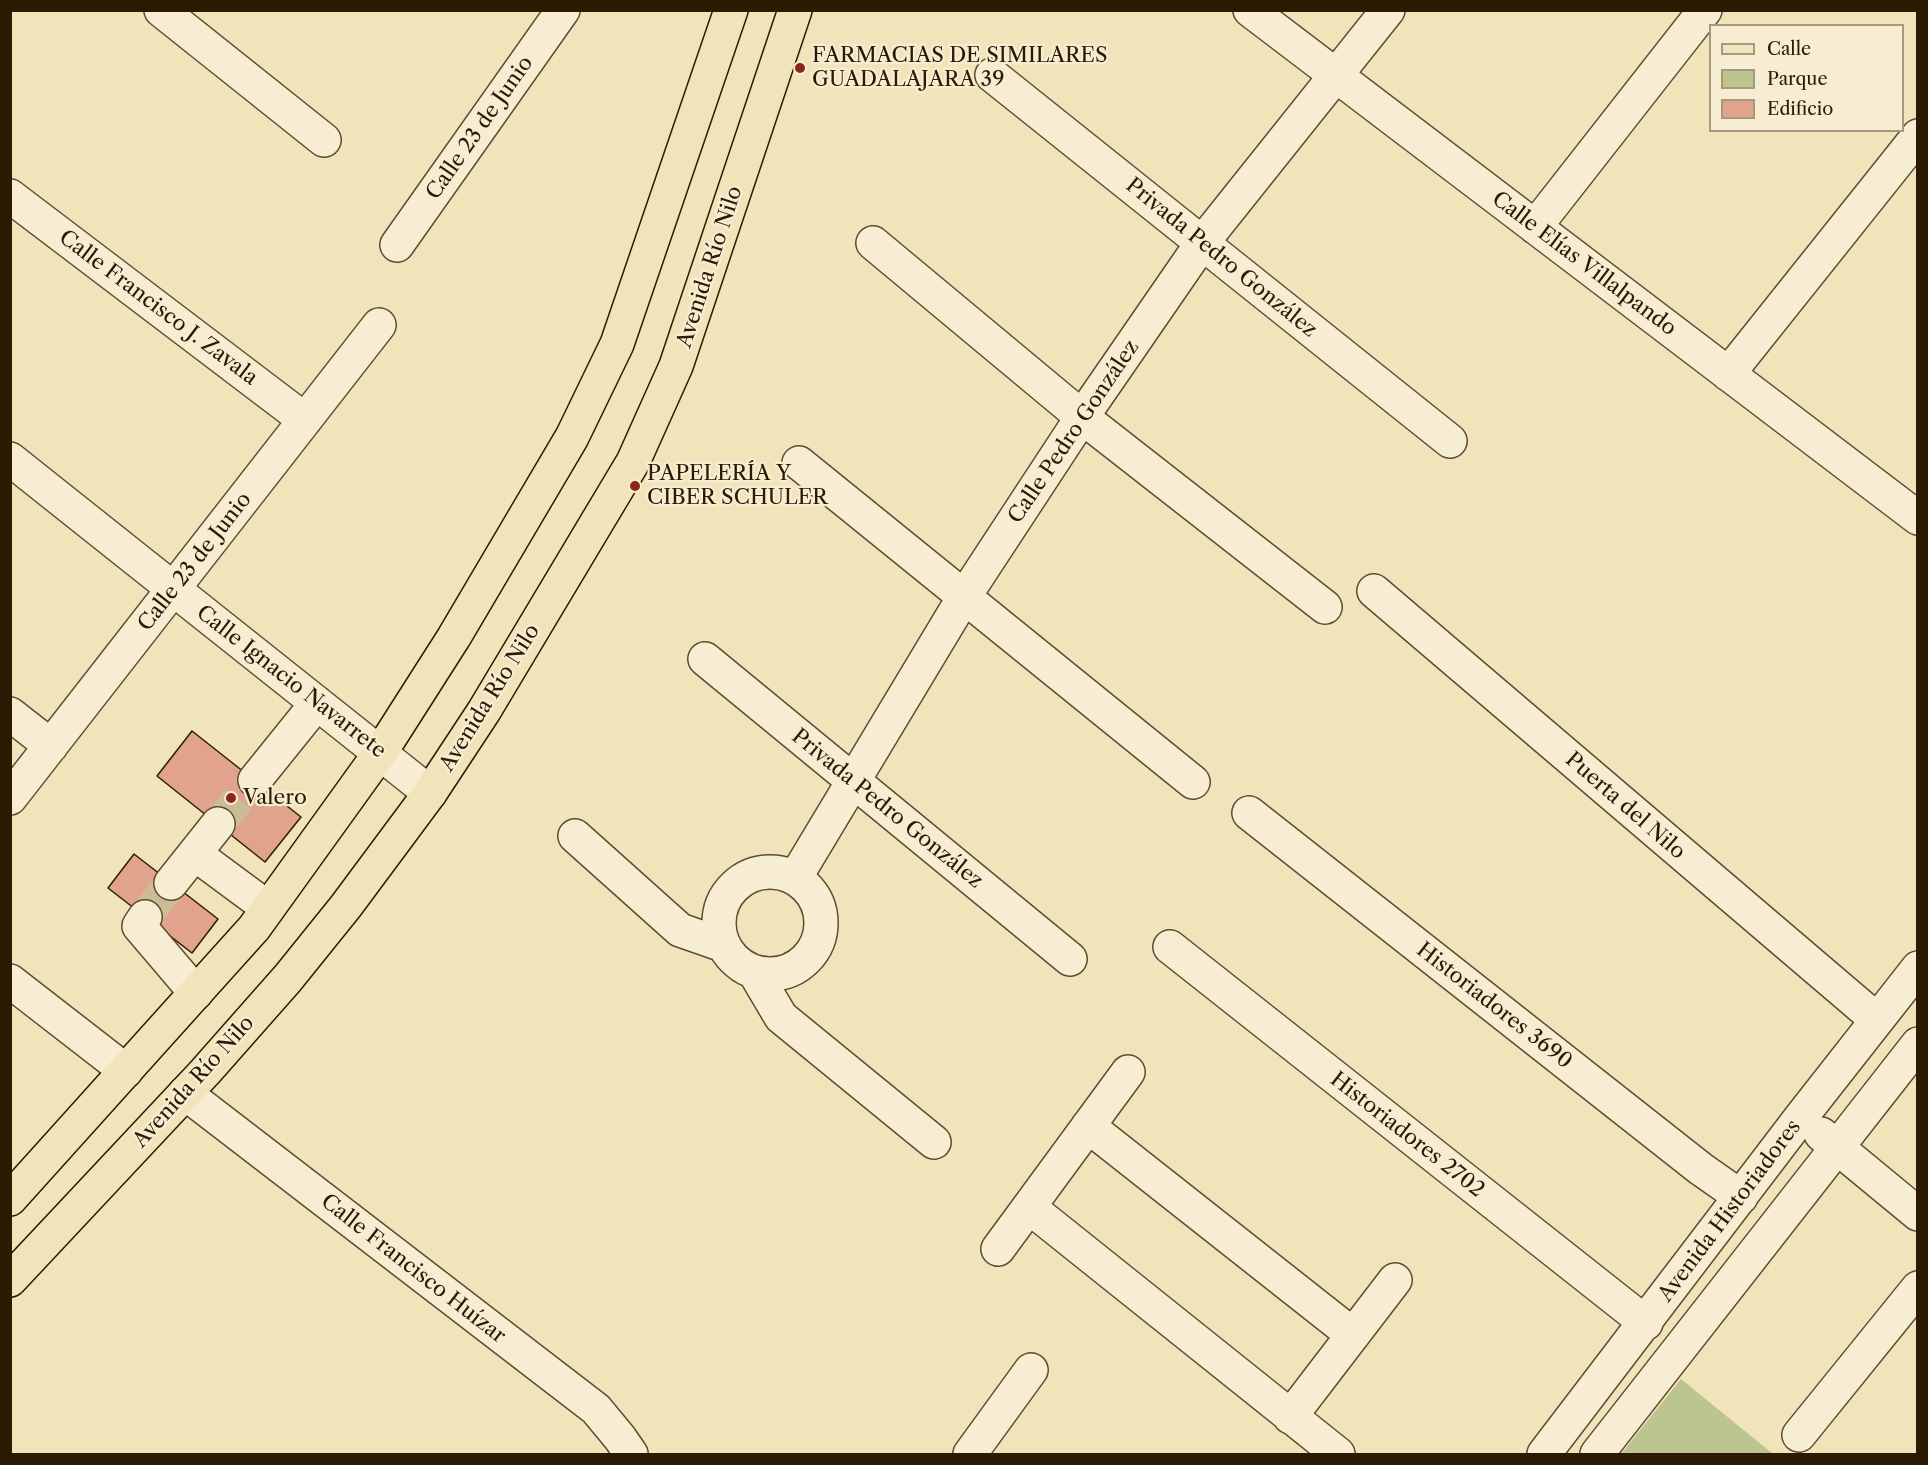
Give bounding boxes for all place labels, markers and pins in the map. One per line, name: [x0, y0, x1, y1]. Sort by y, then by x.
place label: FARMACIAS DE SIMILARES GUADALAJARA 39: [812, 43, 1108, 93]
marker: FARMACIAS DE SIMILARES GUADALAJARA 39: [793, 61, 807, 75]
place label: PAPELERÍA Y CIBER SCHULER: [647, 461, 828, 511]
marker: PAPELERÍA Y CIBER SCHULER: [628, 479, 642, 493]
place label: Valero: [243, 785, 307, 811]
marker: Valero: [224, 791, 238, 805]

